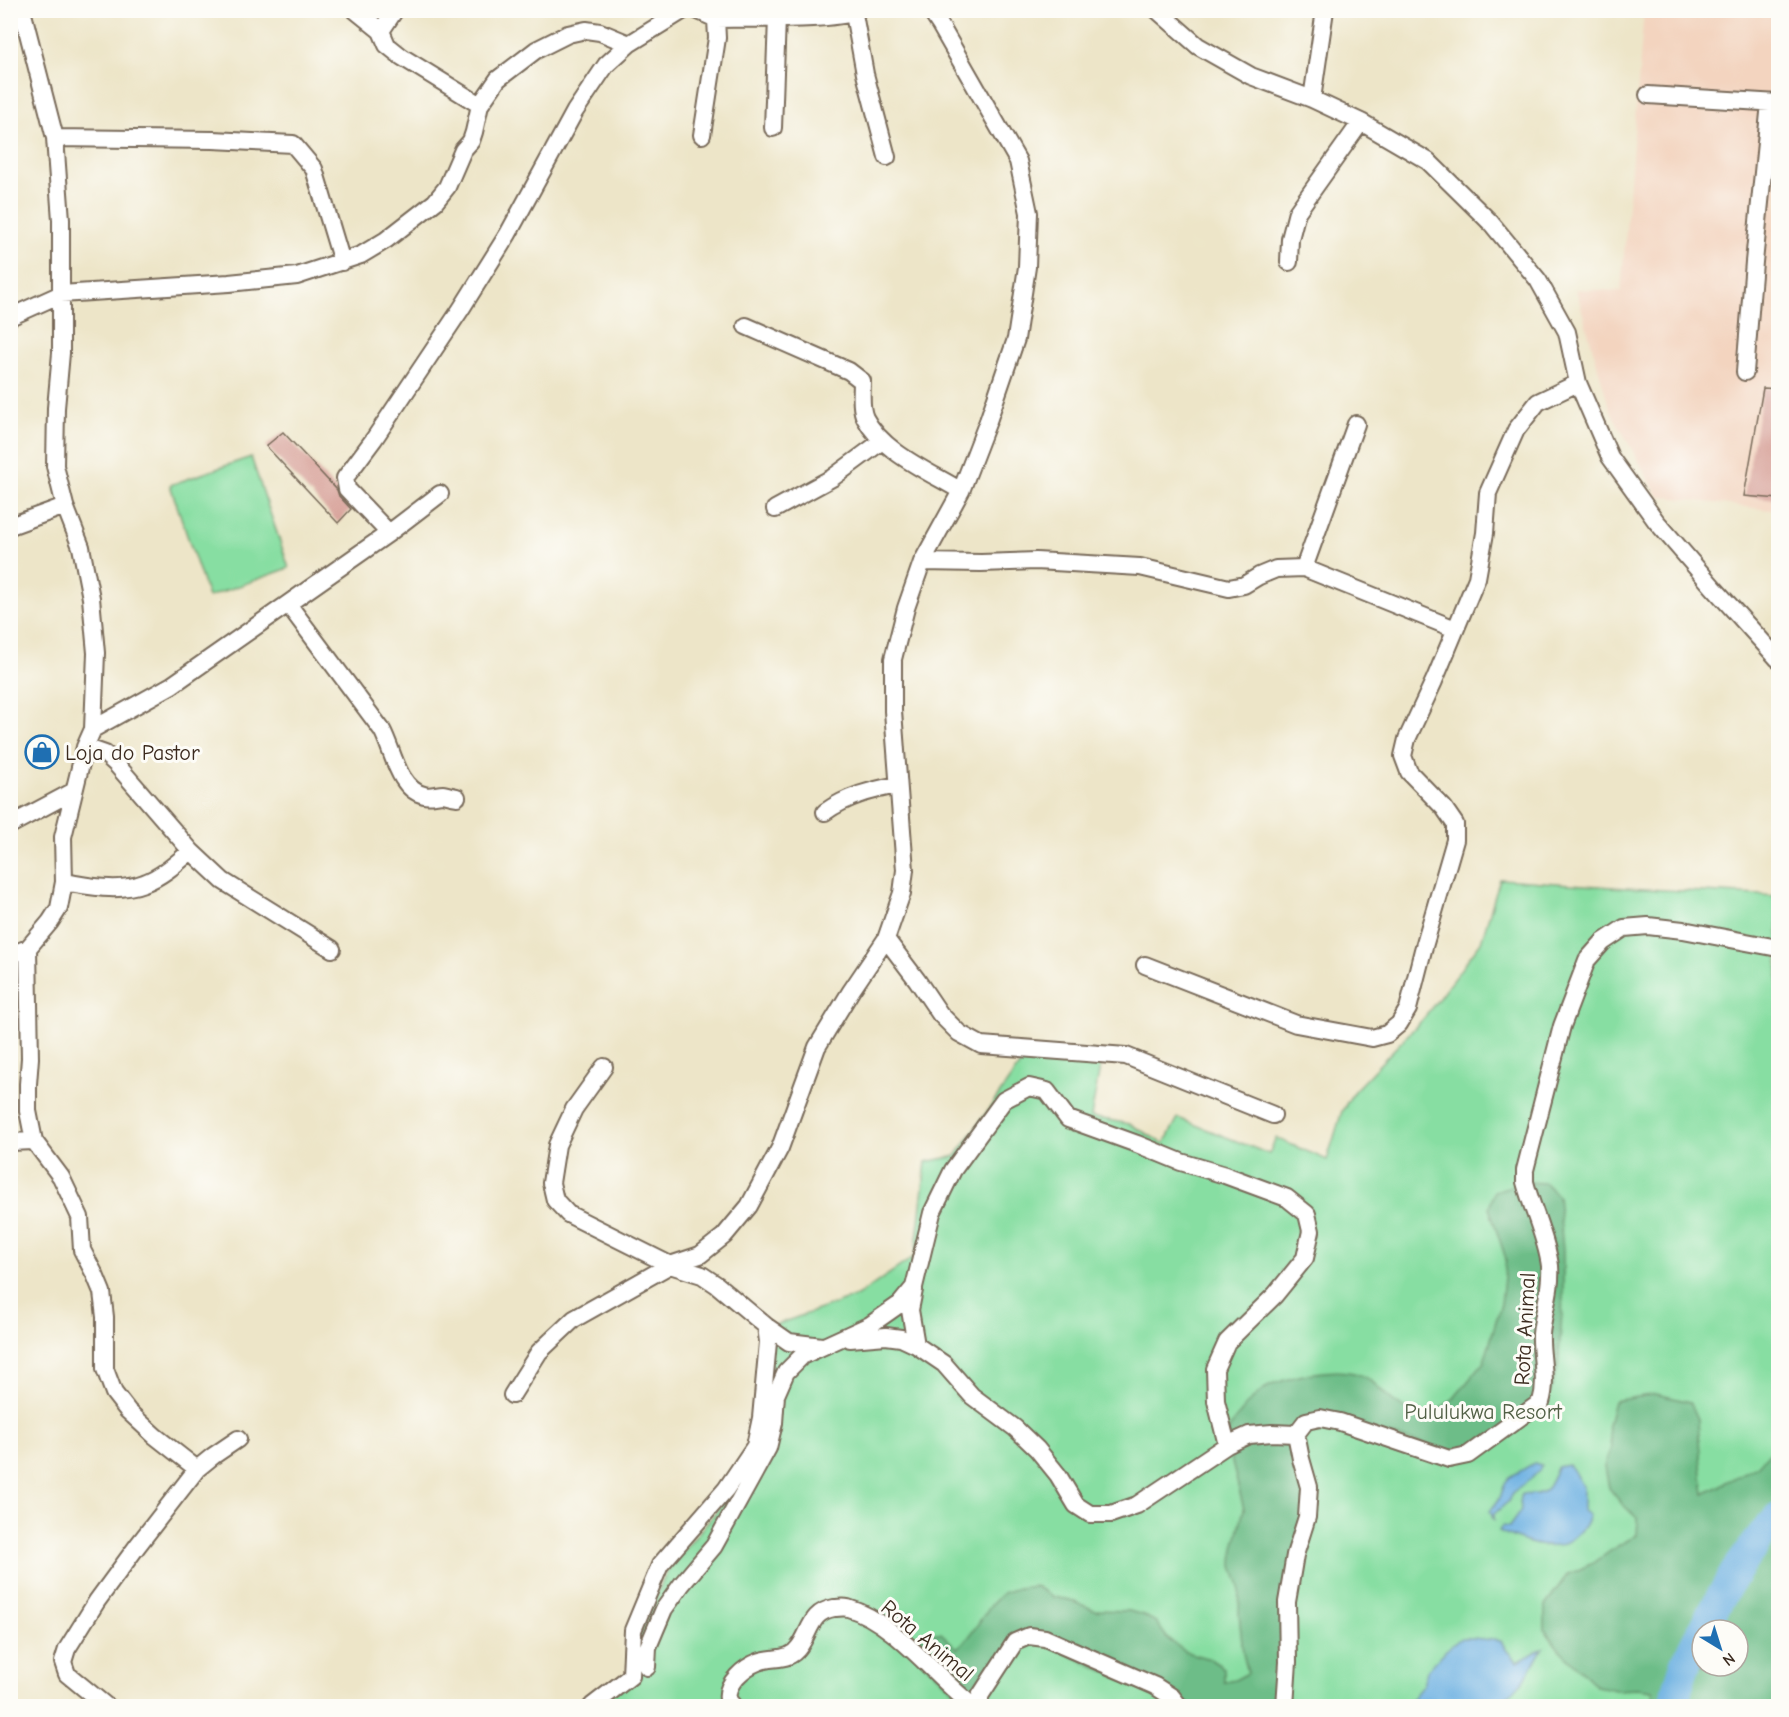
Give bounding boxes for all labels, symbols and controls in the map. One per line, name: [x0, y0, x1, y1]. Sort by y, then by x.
shop icon: Loja do Pastor: [24, 734, 60, 770]
place label: Loja do Pastor: [65, 740, 200, 766]
street label: Rota Animal: [1509, 1272, 1541, 1386]
park label: Pululukwa Resort: [1404, 1399, 1562, 1425]
street label: Rota Animal: [876, 1595, 979, 1687]
north arrow: [1690, 1618, 1750, 1678]
text: N: [1719, 1649, 1738, 1669]

